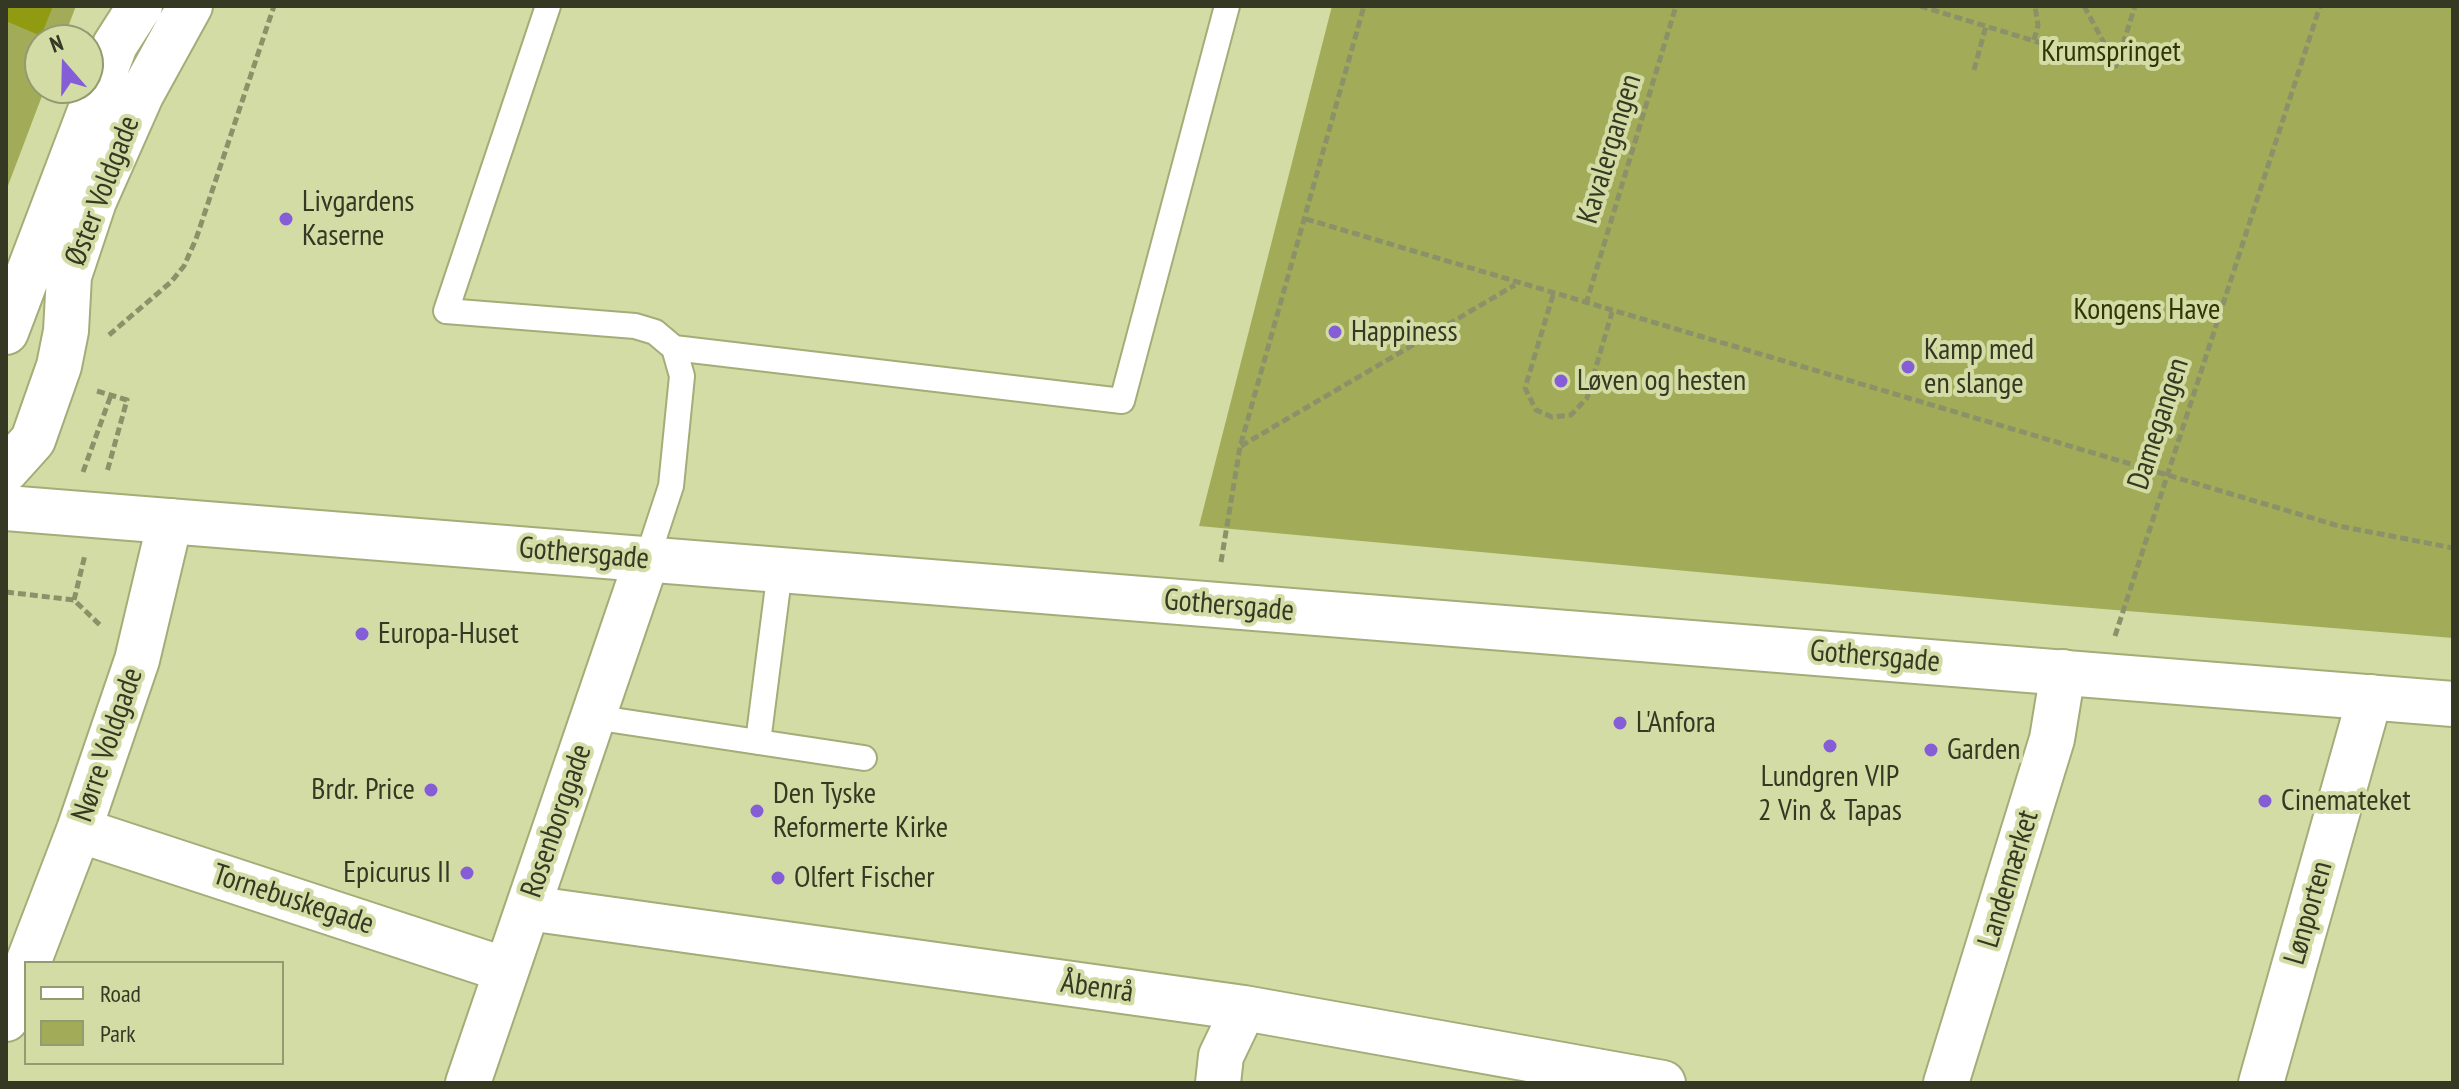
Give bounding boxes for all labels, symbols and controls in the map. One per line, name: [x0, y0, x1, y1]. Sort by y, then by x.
north arrow: [24, 24, 104, 104]
text: N: [46, 28, 67, 59]
park label: Krumspringet: [2041, 34, 2181, 70]
street label: Kavalergangen: [1570, 70, 1650, 228]
street label: Øster Voldgade: [58, 111, 148, 271]
place label: Livgardens Kaserne: [302, 184, 414, 254]
marker: Livgardens Kaserne: [277, 210, 295, 228]
park label: Kongens Have: [2074, 292, 2220, 328]
place label: Happiness: [1351, 314, 1458, 350]
marker: Happiness: [1326, 323, 1344, 341]
place label: Kamp med en slange: [1924, 332, 2034, 402]
street label: Damegangen: [2121, 354, 2197, 494]
marker: Kamp med en slange: [1899, 358, 1917, 376]
place label: Løven og hesten: [1577, 363, 1746, 399]
marker: Løven og hesten: [1552, 372, 1570, 390]
street label: Gothersgade: [518, 530, 650, 578]
street label: Gothersgade: [1163, 582, 1295, 630]
place label: Europa-Huset: [378, 616, 519, 652]
marker: Europa-Huset: [353, 625, 371, 643]
street label: Gothersgade: [1809, 633, 1941, 681]
street label: Nørre Voldgade: [65, 663, 151, 827]
place label: L'Anfora: [1636, 705, 1716, 741]
marker: L'Anfora: [1611, 714, 1629, 732]
place label: Garden: [1947, 732, 2021, 768]
marker: Lundgren VIP 2 Vin & Tapas: [1821, 737, 1839, 755]
street label: Rosenborggade: [514, 740, 600, 902]
marker: Garden: [1922, 741, 1940, 759]
place label: Lundgren VIP 2 Vin & Tapas: [1758, 759, 1902, 830]
place label: Brdr. Price: [311, 772, 415, 808]
place label: Den Tyske Reformerte Kirke: [773, 776, 948, 846]
marker: Brdr. Price: [422, 781, 440, 799]
place label: Cinemateket: [2281, 783, 2411, 819]
marker: Cinemateket: [2256, 792, 2274, 810]
marker: Den Tyske Reformerte Kirke: [748, 802, 766, 820]
street label: Landemærket: [1971, 806, 2047, 952]
place label: Epicurus II: [343, 855, 451, 891]
street label: Tornebuskegade: [208, 857, 378, 943]
street label: Lønporten: [2277, 857, 2341, 969]
place label: Olfert Fischer: [794, 860, 934, 896]
marker: Epicurus II: [458, 864, 476, 882]
marker: Olfert Fischer: [769, 869, 787, 887]
legend: [24, 961, 284, 1065]
street label: Åbenrå: [1058, 965, 1136, 1011]
text: Road: [100, 978, 141, 1009]
text: Park: [100, 1018, 136, 1049]

